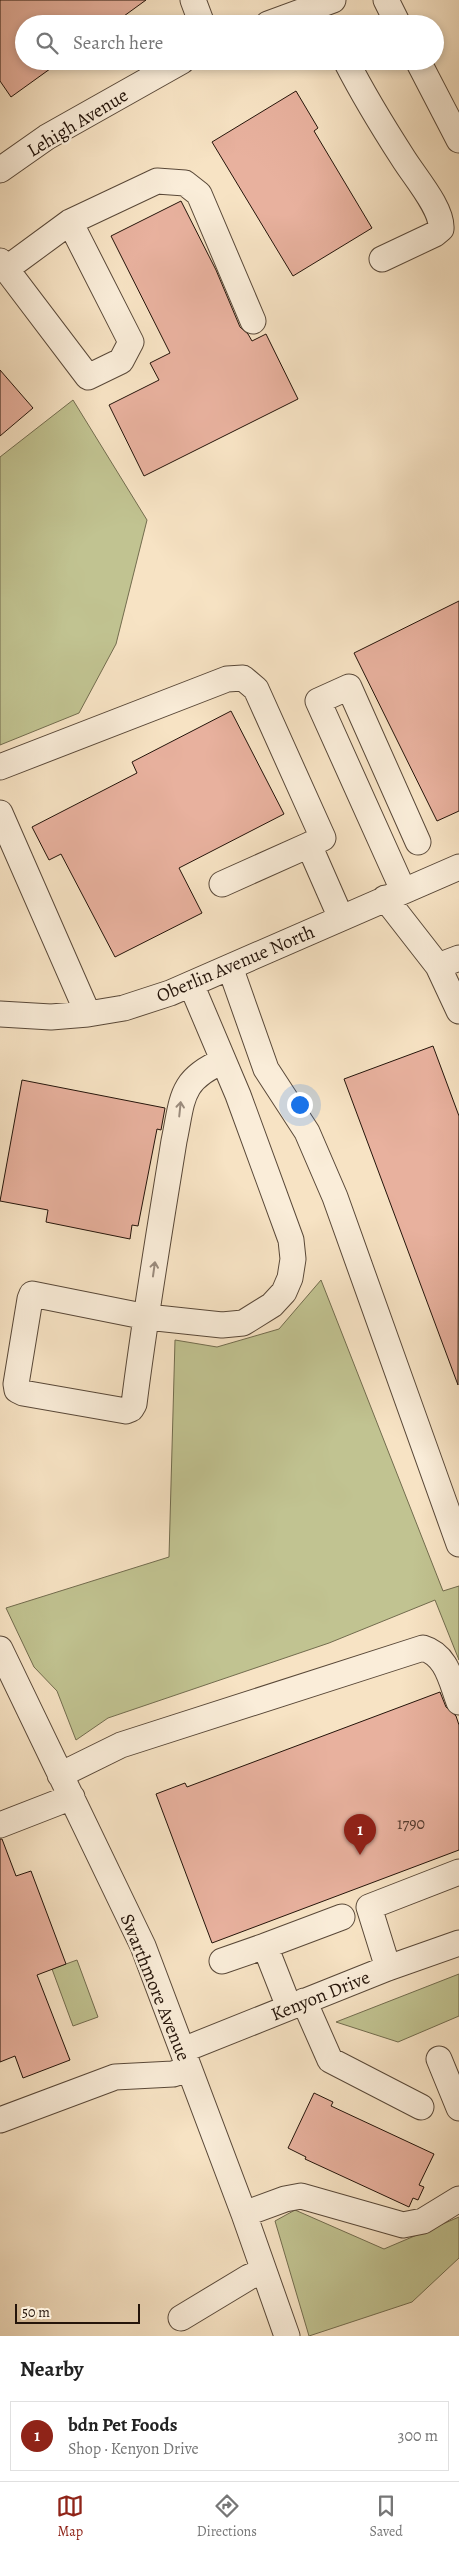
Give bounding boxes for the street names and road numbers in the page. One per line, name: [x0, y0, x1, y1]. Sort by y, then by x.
street label: Lehigh Avenue: [22, 82, 133, 163]
street label: Oberlin Avenue North: [152, 919, 319, 1009]
street label: Swarthmore Avenue: [114, 1910, 196, 2065]
street label: Kenyon Drive: [267, 1964, 374, 2028]

